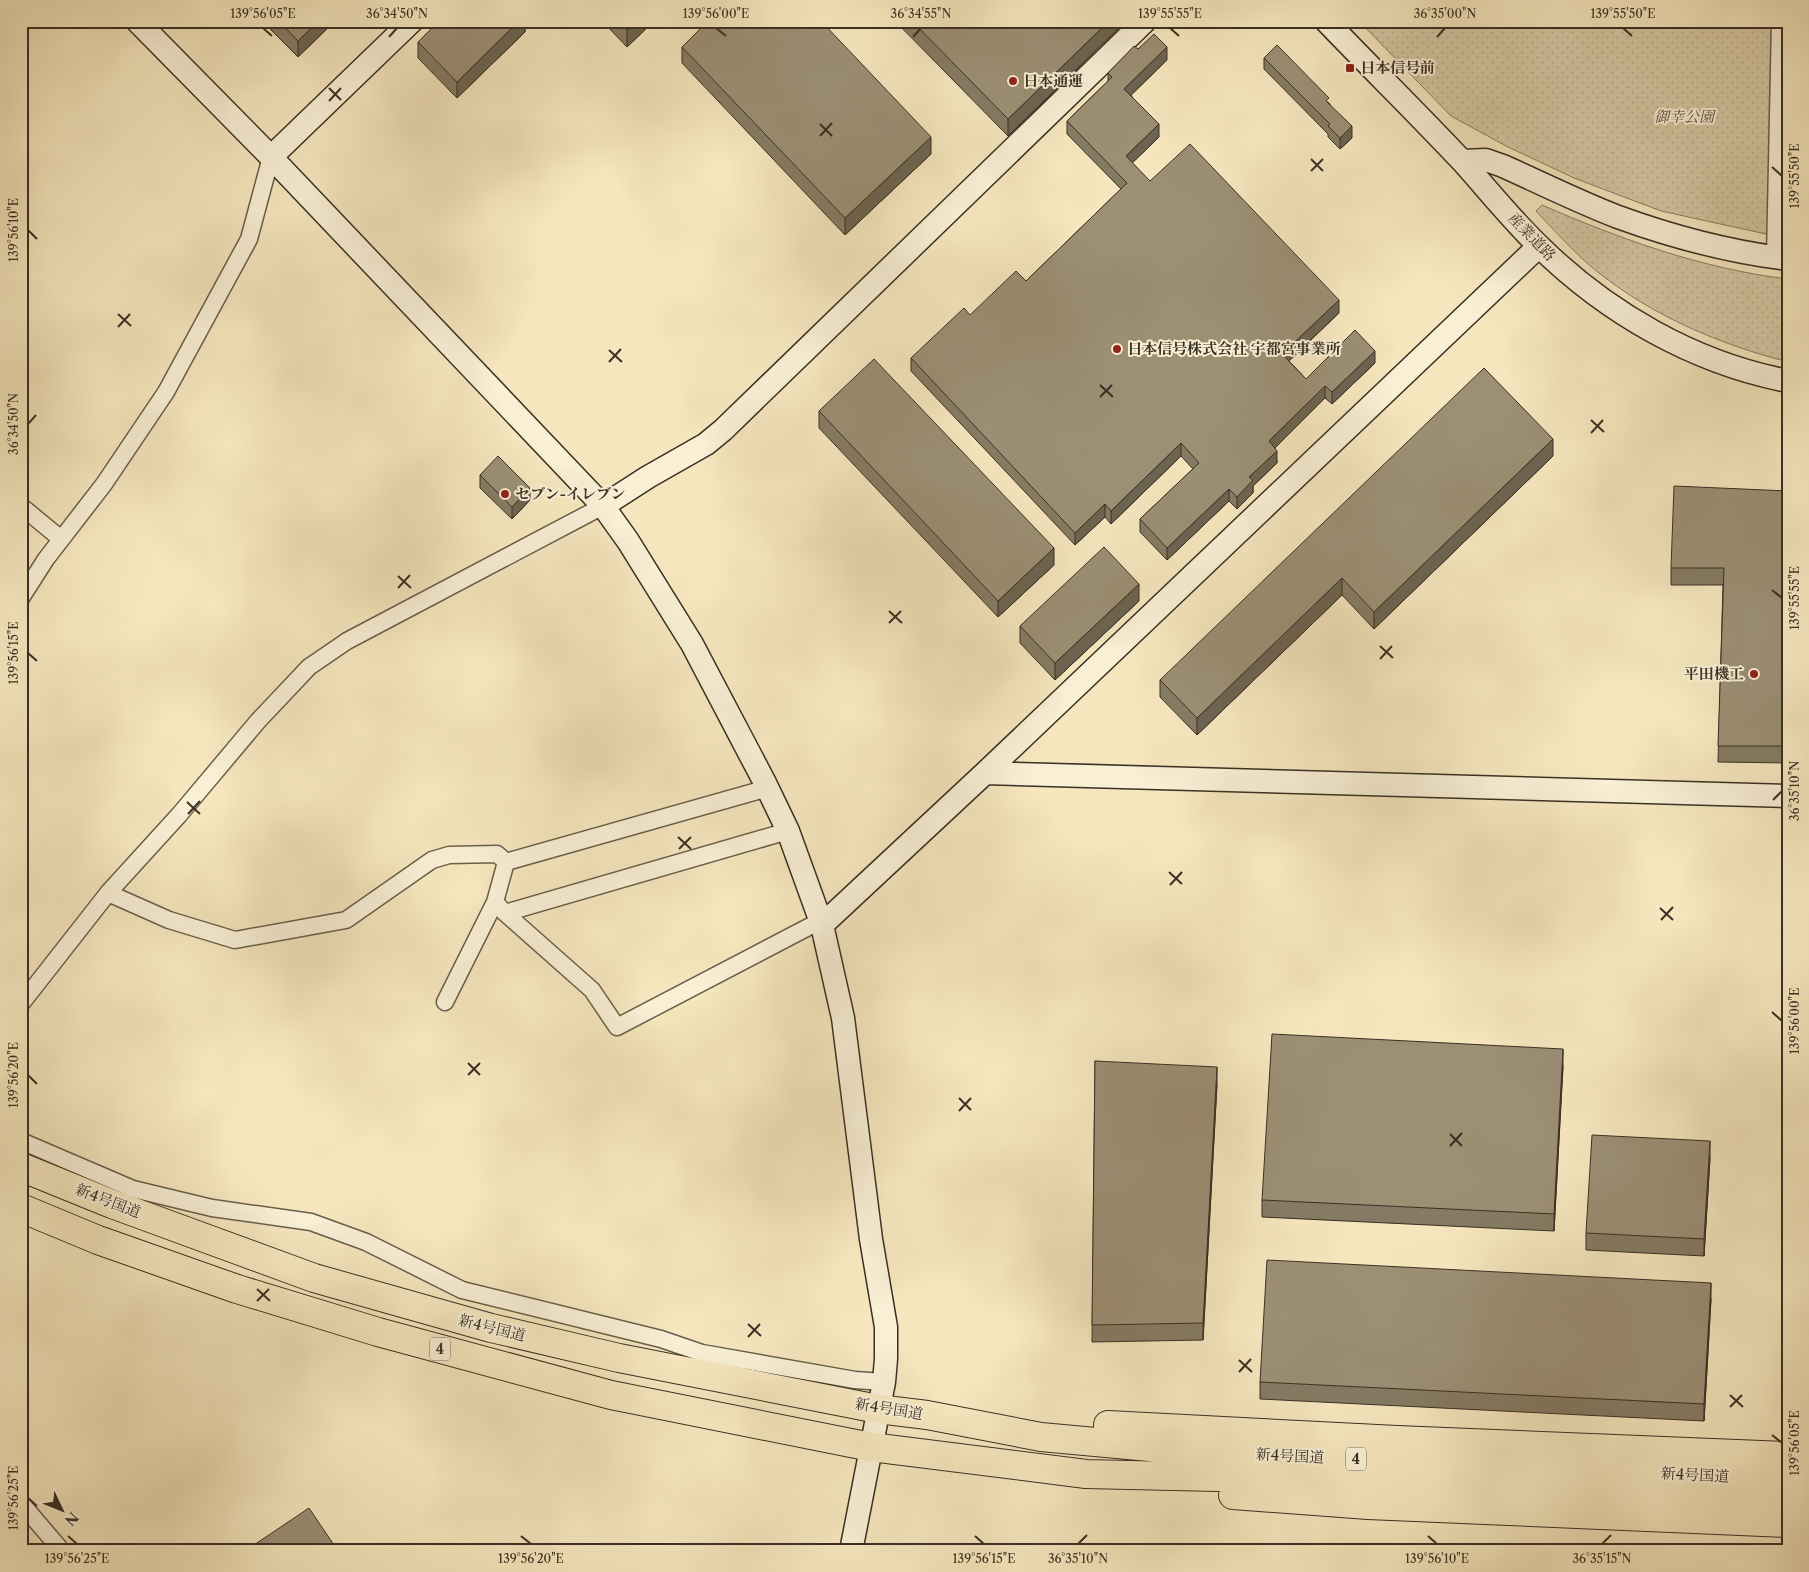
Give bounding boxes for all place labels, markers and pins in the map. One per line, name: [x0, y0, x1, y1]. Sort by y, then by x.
place label: 日本信号前: [1360, 58, 1435, 77]
marker: 日本信号前: [1344, 62, 1356, 74]
place label: 日本通運: [1023, 71, 1083, 90]
marker: 日本通運: [1007, 75, 1019, 87]
place label: 日本信号株式会社 宇都宮事業所: [1127, 339, 1341, 358]
marker: 日本信号株式会社 宇都宮事業所: [1111, 343, 1123, 355]
place label: セブン-イレブン: [515, 484, 625, 503]
marker: セブン-イレブン: [499, 488, 511, 500]
place label: 平田機工: [1684, 664, 1744, 683]
marker: 平田機工: [1748, 668, 1760, 680]

